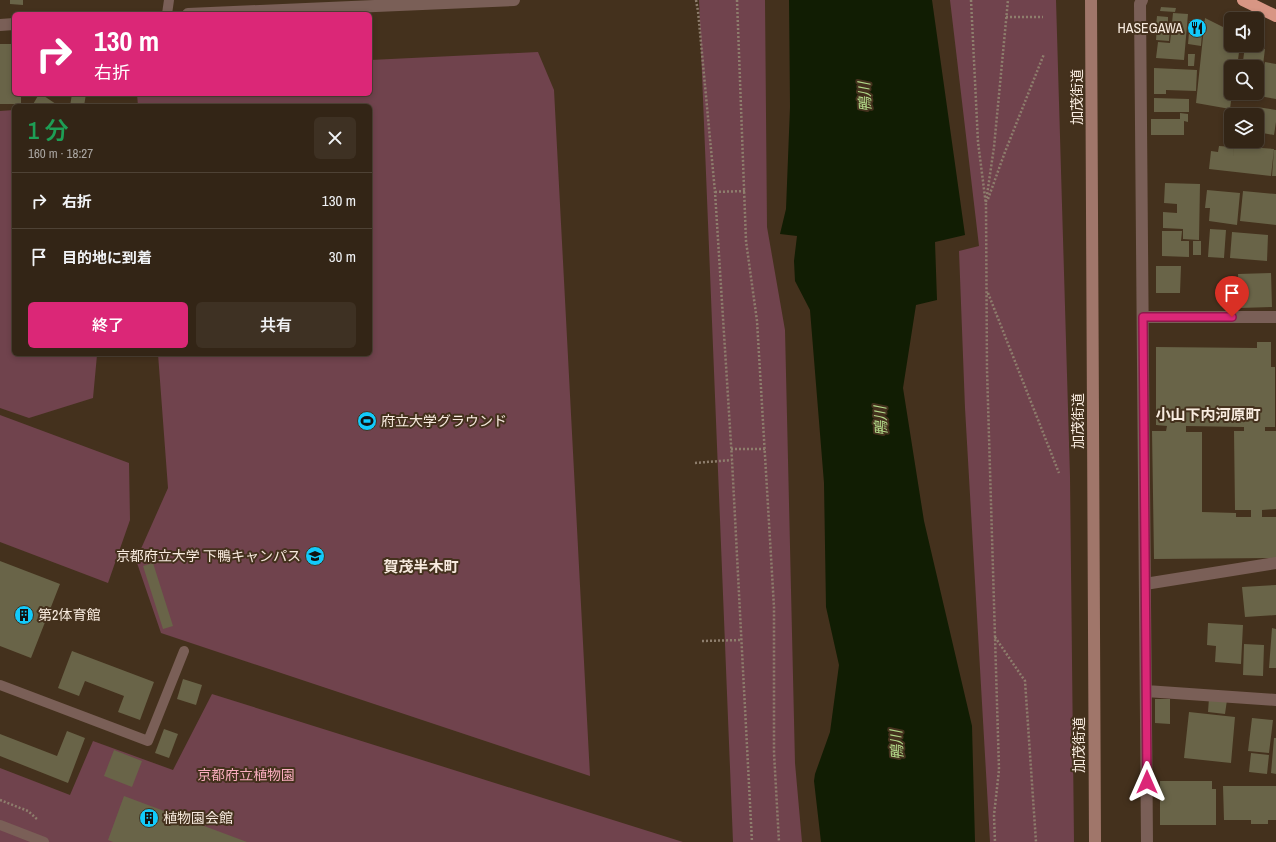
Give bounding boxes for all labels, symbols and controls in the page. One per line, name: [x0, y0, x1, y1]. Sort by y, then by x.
map controls: [1224, 12, 1264, 148]
button: sound: [1224, 12, 1264, 52]
restaurant icon: HASEGAWA: [1186, 17, 1208, 39]
place label: HASEGAWA: [1117, 19, 1183, 37]
text: 130 m: [94, 22, 159, 60]
icon: right: [28, 28, 80, 80]
text: 右折: [94, 60, 130, 85]
button: search: [1224, 60, 1264, 100]
street label: 加茂街道: [1068, 69, 1086, 125]
water label: 鴨川: [853, 80, 876, 113]
button: layers: [1224, 108, 1264, 148]
text: 1 分: [28, 114, 68, 146]
button: close: [314, 117, 356, 159]
text: 160 m · 18:27: [28, 145, 93, 162]
icon: right: [28, 190, 50, 212]
text: 130 m: [322, 190, 356, 211]
text: 右折: [62, 191, 92, 212]
icon: arrive: [28, 246, 50, 268]
text: 30 m: [329, 246, 356, 267]
text: 目的地に到着: [62, 247, 152, 268]
pin: [1215, 276, 1249, 317]
icon: arrive: [1221, 282, 1243, 304]
button: 終了: [28, 302, 188, 348]
button: 共有: [196, 302, 356, 348]
street label: 加茂街道: [1069, 393, 1087, 449]
water label: 鴨川: [869, 404, 892, 437]
district label: 小山下内河原町: [1155, 404, 1261, 425]
sports icon: 府立大学グラウンド: [356, 410, 378, 432]
place label: 府立大学グラウンド: [381, 412, 507, 430]
school or university icon: 京都府立大学 下鴨キャンパス: [304, 545, 326, 567]
place label: 京都府立大学 下鴨キャンパス: [116, 547, 301, 565]
district label: 賀茂半木町: [383, 556, 459, 577]
building icon: 第2体育館: [13, 604, 35, 626]
place label: 第2体育館: [38, 606, 100, 624]
street label: 加茂街道: [1070, 717, 1088, 773]
water label: 鴨川: [885, 728, 908, 761]
position arrow: [1126, 761, 1168, 803]
park label: 京都府立植物園: [197, 766, 295, 784]
building icon: 植物園会館: [138, 807, 160, 829]
place label: 植物園会館: [163, 809, 233, 827]

